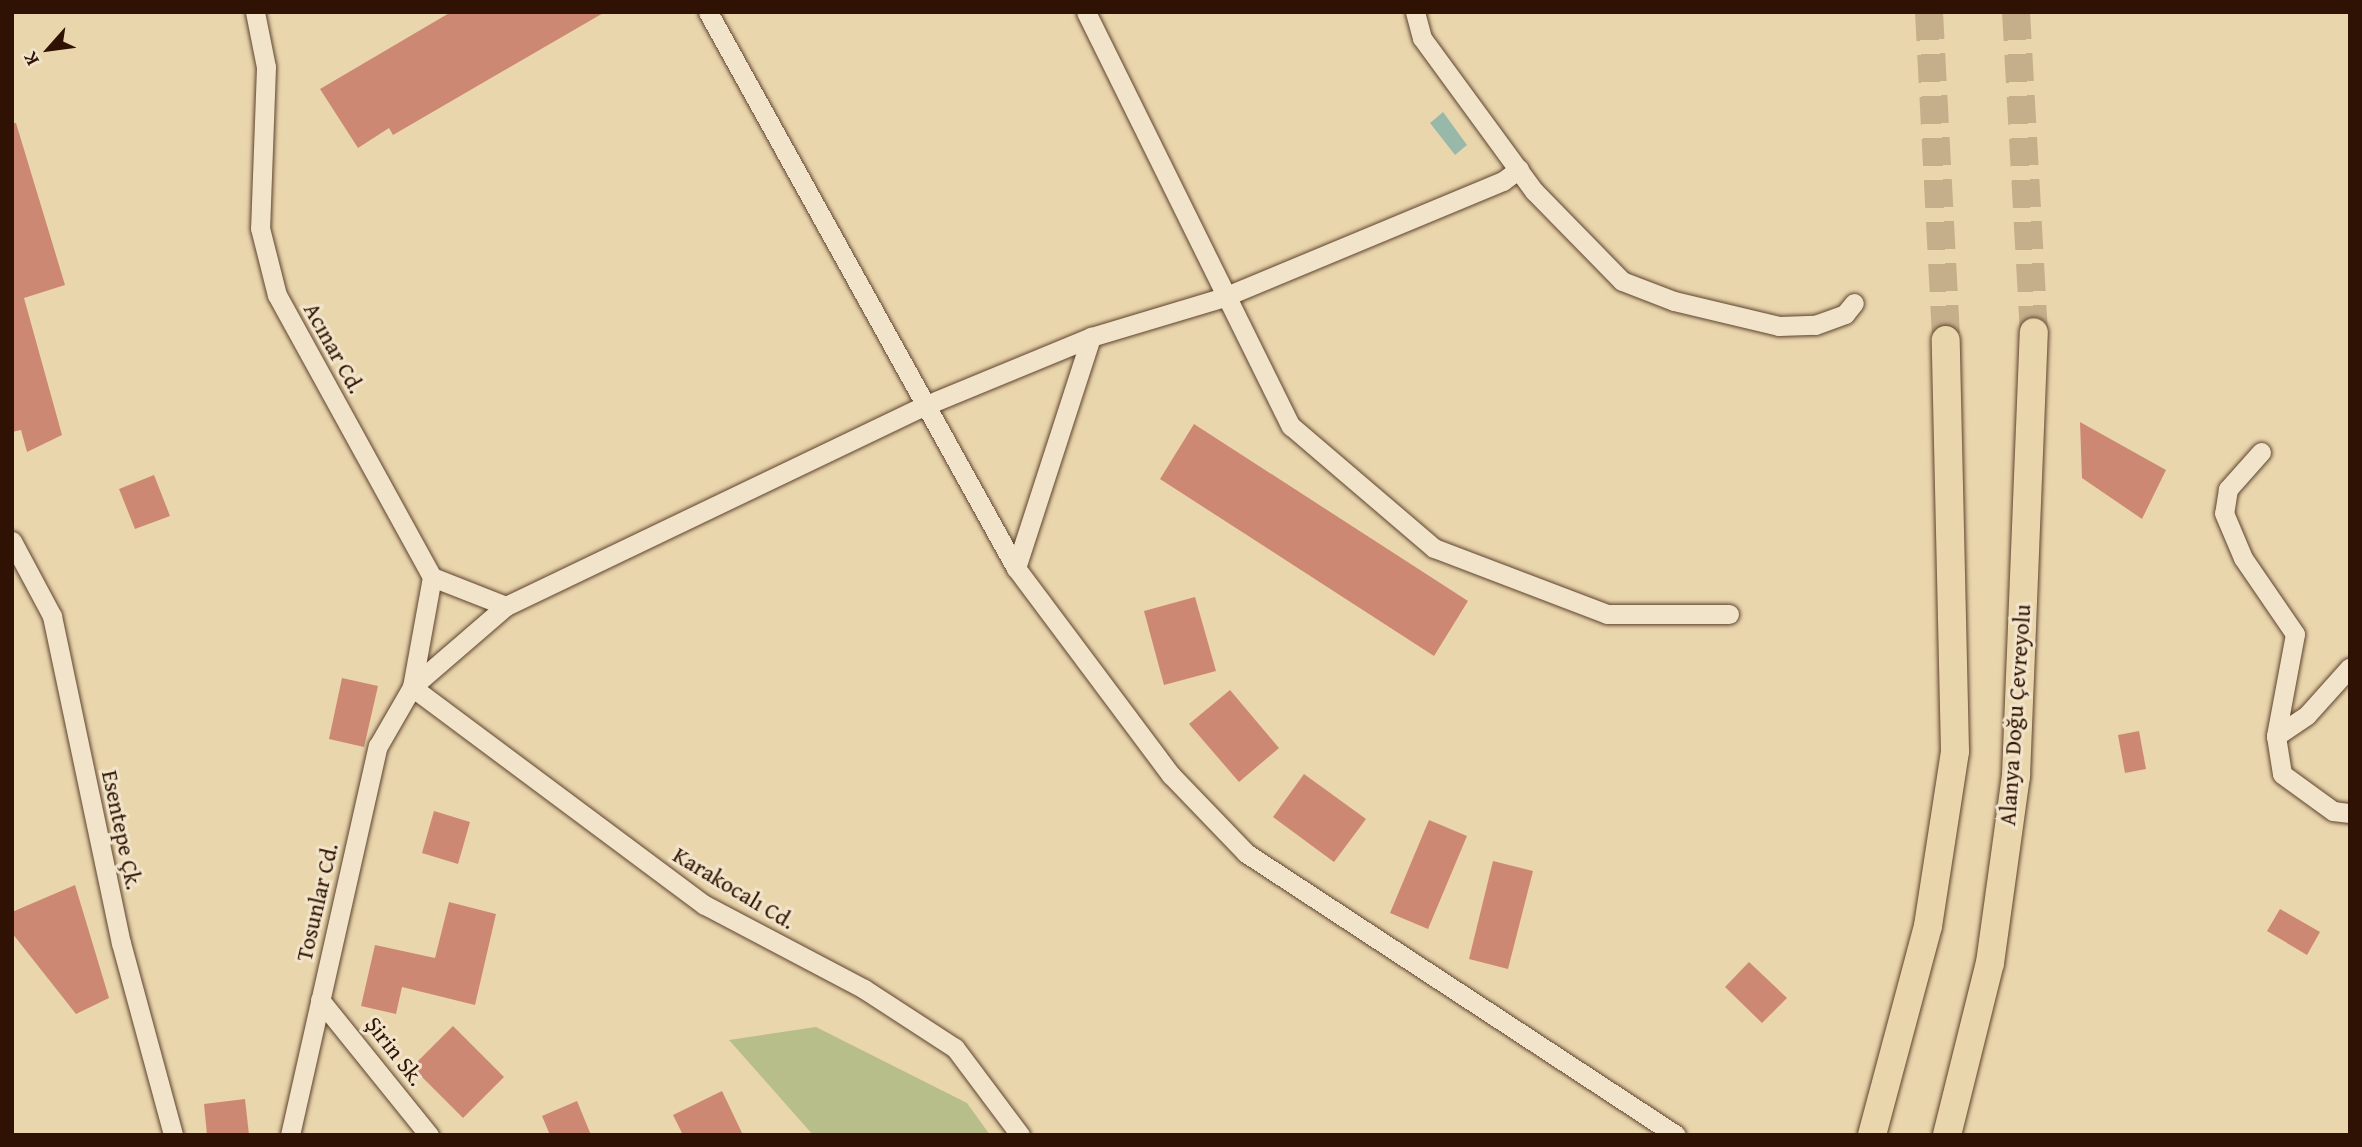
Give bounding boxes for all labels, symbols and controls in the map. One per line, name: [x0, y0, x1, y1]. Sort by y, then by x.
north arrow: [14, 14, 84, 84]
text: K: [15, 47, 46, 71]
street label: Acınar Cd.: [298, 298, 370, 398]
street label: Alanya Doğu Çevreyolu: [1993, 603, 2037, 827]
street label: Esentepe Çk.: [96, 768, 148, 892]
street label: Tosunlar Cd.: [290, 840, 344, 964]
street label: Karakocalı Cd.: [668, 841, 800, 935]
street label: Şirin Sk.: [359, 1011, 431, 1091]

